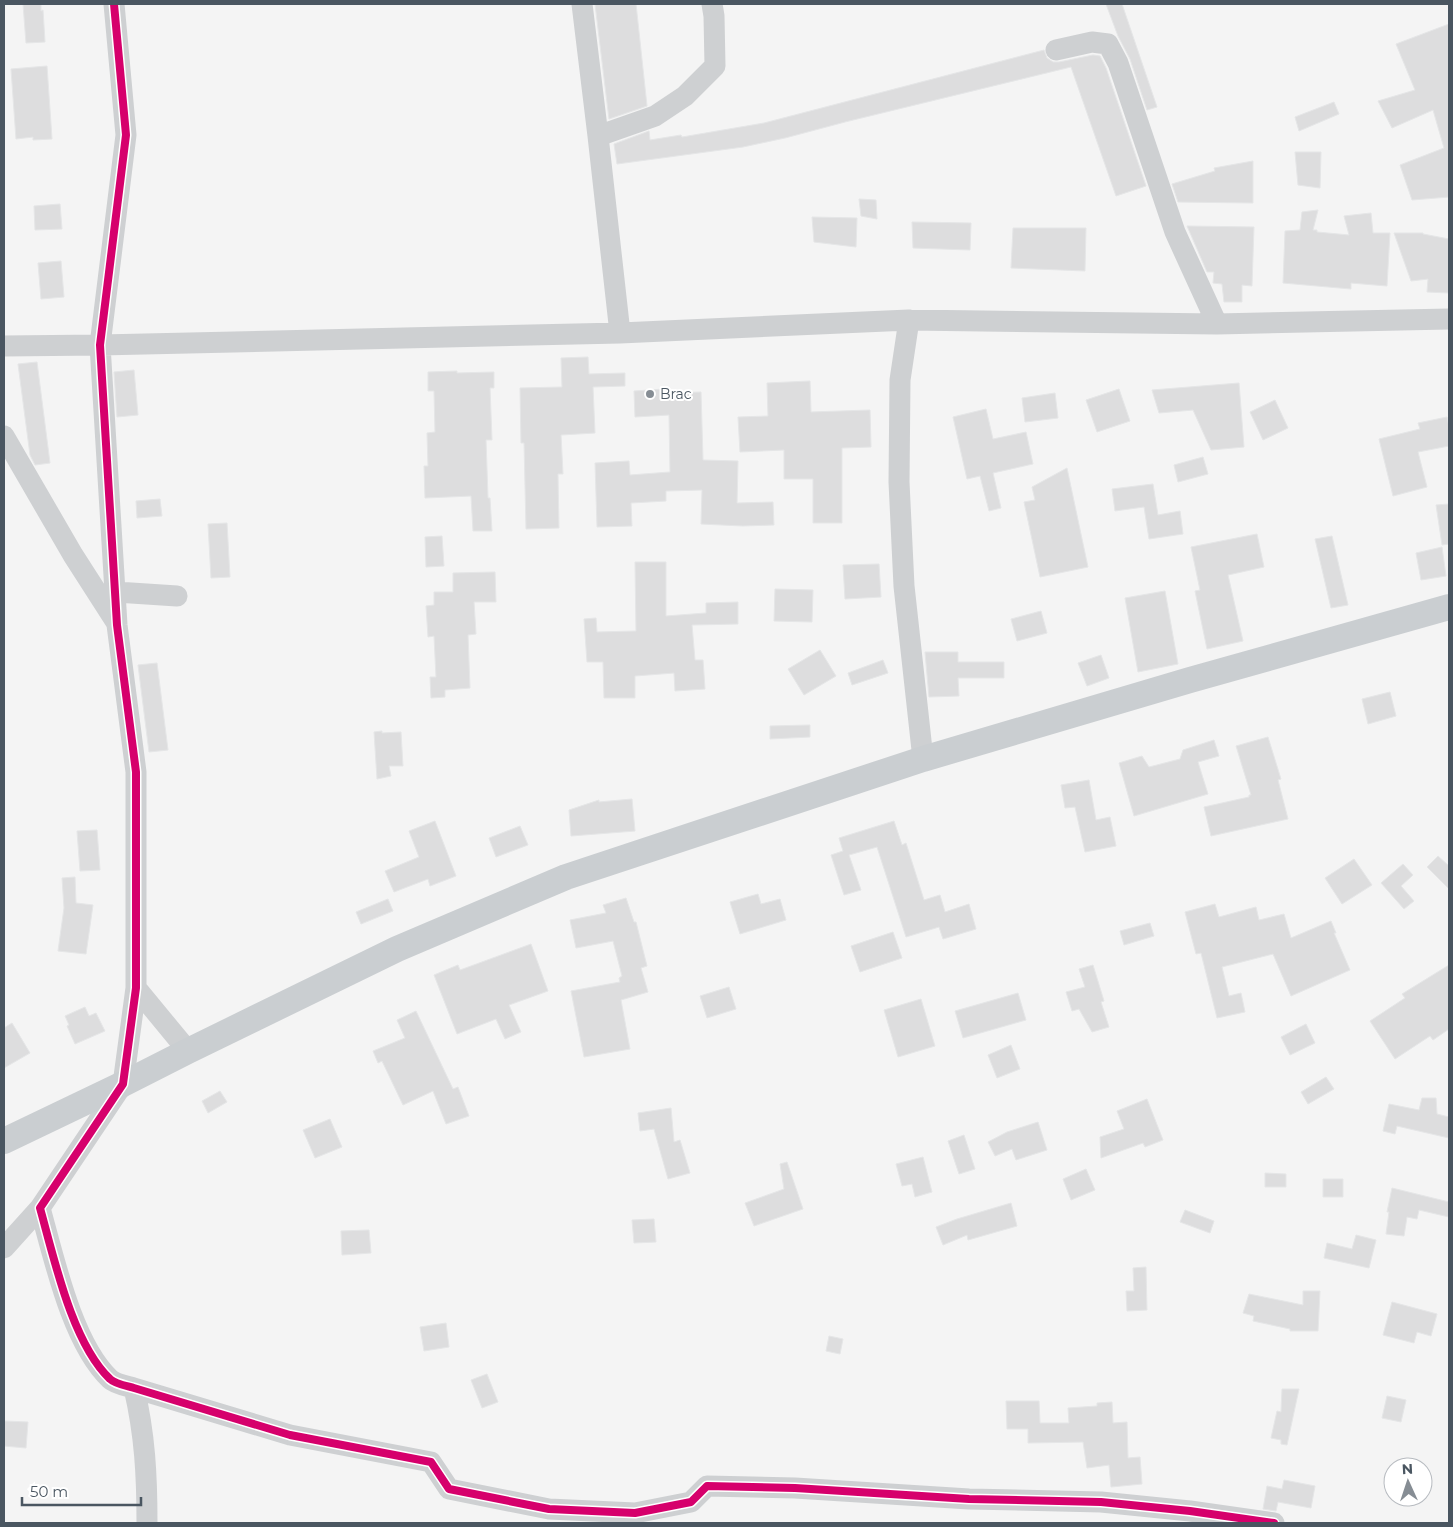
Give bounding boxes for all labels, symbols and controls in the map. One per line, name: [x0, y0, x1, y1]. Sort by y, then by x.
place label: Brac: [660, 385, 692, 403]
marker: Brac: [644, 388, 656, 400]
north arrow: [1383, 1457, 1433, 1507]
text: N: [1401, 1460, 1413, 1478]
scale bar: [22, 1474, 141, 1506]
text: 50 m: [30, 1482, 68, 1501]

